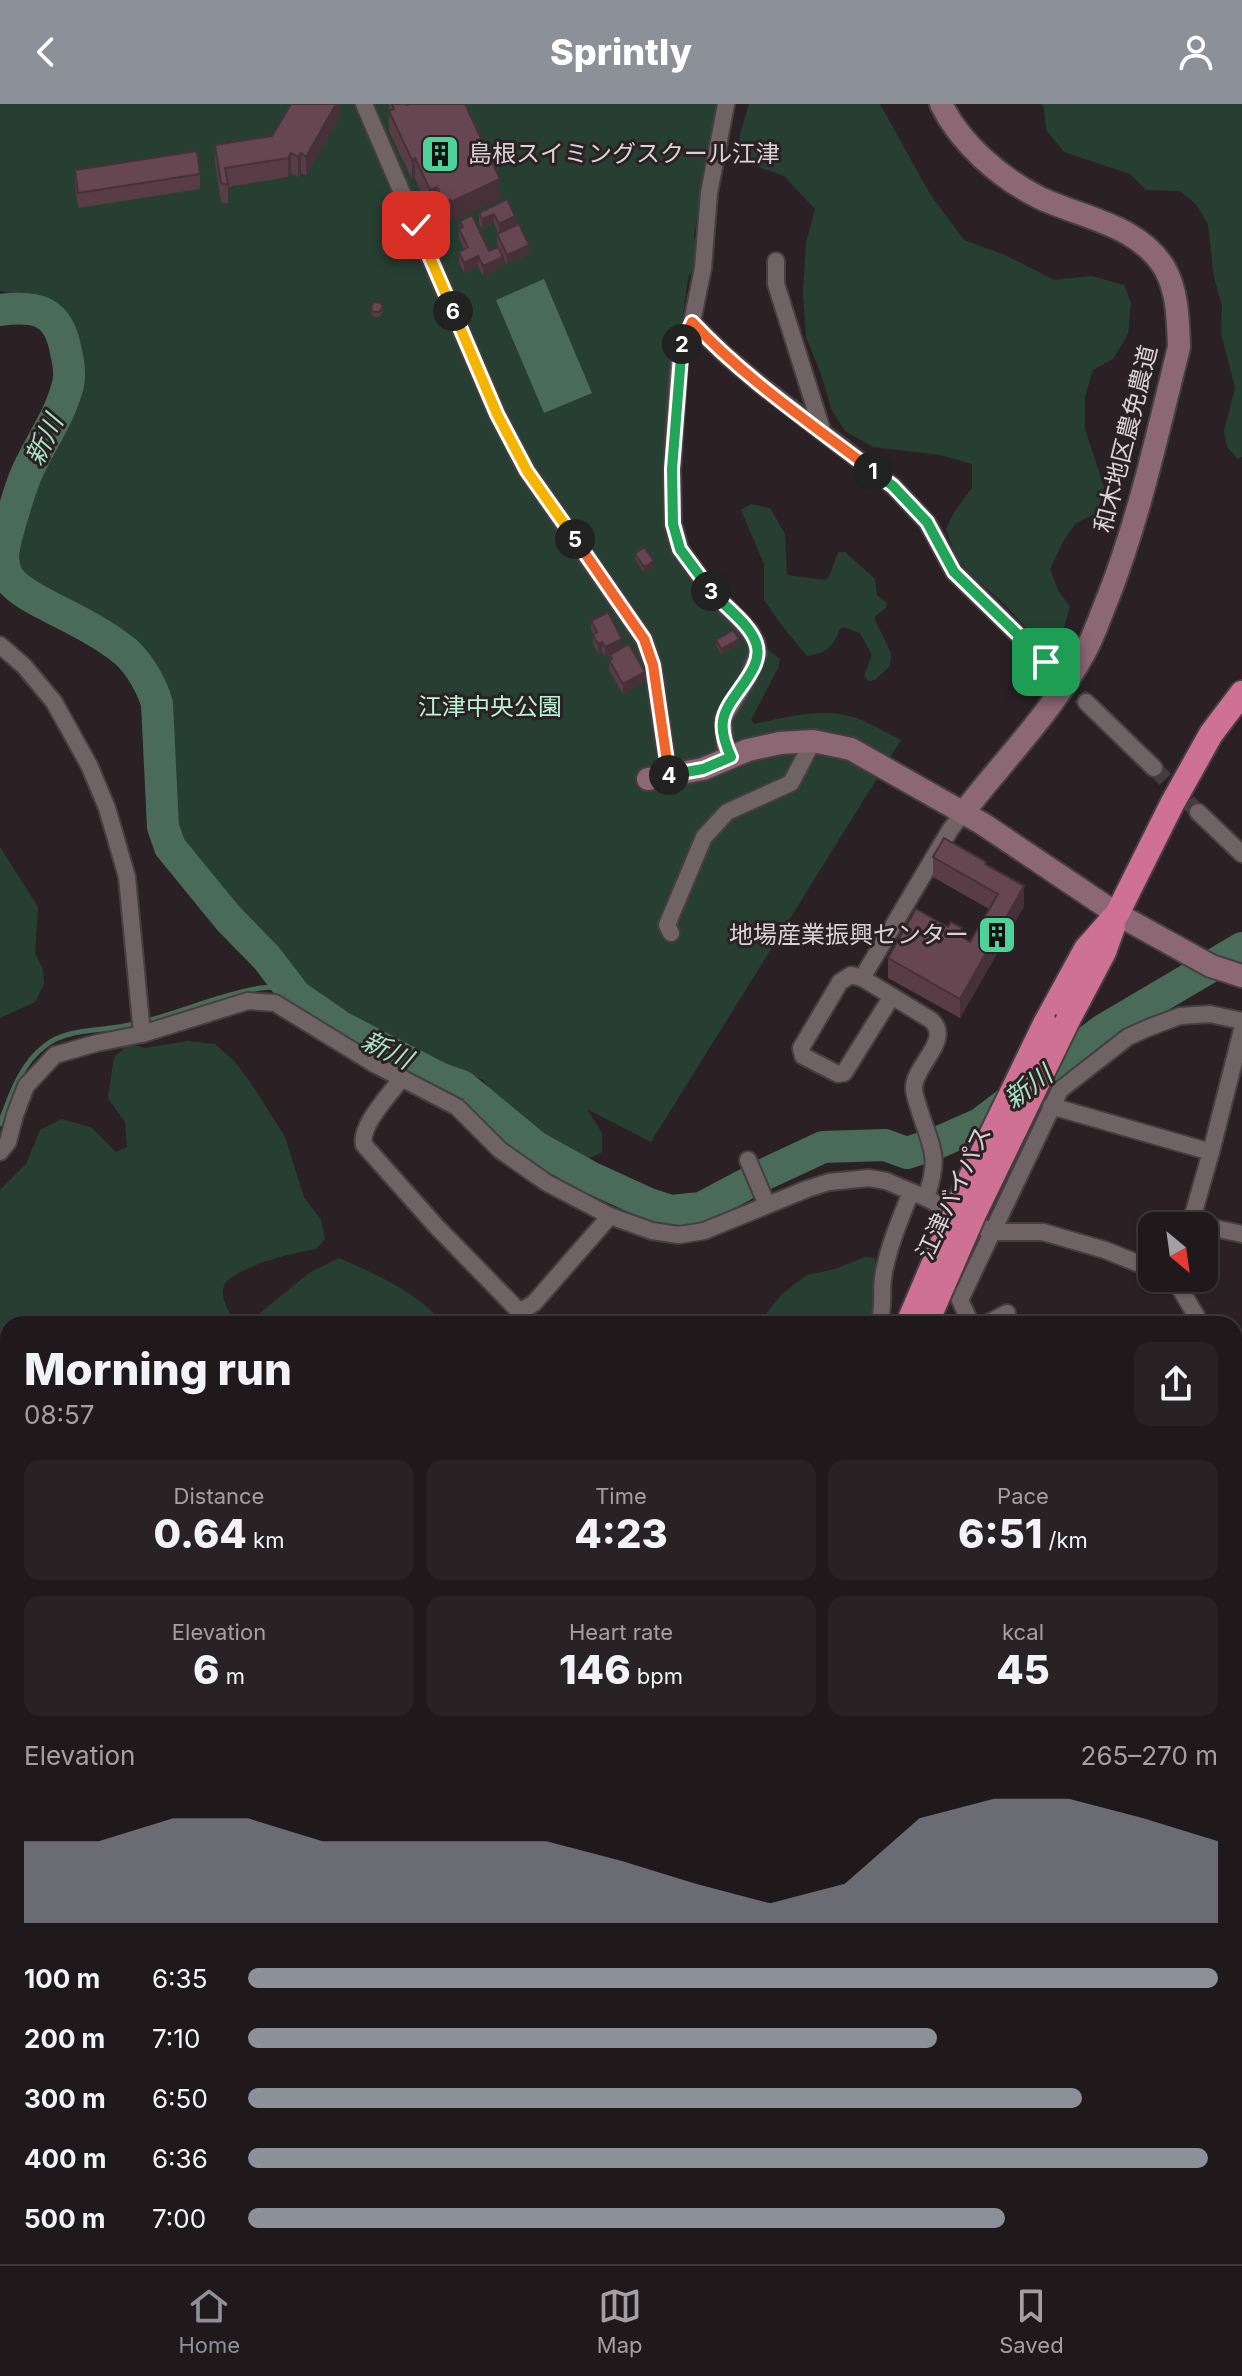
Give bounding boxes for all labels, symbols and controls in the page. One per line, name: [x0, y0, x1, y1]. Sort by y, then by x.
icon: back: [24, 30, 68, 74]
text: Sprintly: [550, 30, 692, 74]
icon: person: [1174, 30, 1218, 74]
building icon: 島根スイミングスクール江津: [419, 133, 461, 175]
place label: 島根スイミングスクール江津: [468, 139, 780, 168]
pin: [382, 191, 450, 259]
icon: check: [394, 203, 438, 247]
pin: 6: [433, 291, 473, 331]
text: 6: [446, 298, 460, 324]
pin: 2: [662, 324, 702, 364]
text: 2: [675, 331, 689, 357]
street label: 和木地区農免農道: [1088, 342, 1163, 536]
water label: 新川: [18, 407, 70, 470]
pin: 1: [853, 451, 893, 491]
text: 1: [868, 458, 878, 484]
pin: 5: [555, 519, 595, 559]
text: 5: [568, 526, 582, 552]
pin: 3: [691, 571, 731, 611]
text: 3: [704, 578, 718, 604]
pin: [1012, 628, 1080, 696]
icon: arrive: [1024, 640, 1068, 684]
park label: 江津中央公園: [418, 692, 562, 721]
pin: 4: [649, 755, 689, 795]
text: 4: [662, 762, 676, 788]
building icon: 地場産業振興センター: [976, 914, 1018, 956]
place label: 地場産業振興センター: [729, 920, 969, 949]
water label: 新川: [357, 1024, 420, 1076]
water label: 新川: [998, 1057, 1060, 1115]
street label: 江津バイパス: [910, 1122, 997, 1264]
north arrow: [1138, 1212, 1218, 1292]
map controls: [1138, 1212, 1218, 1292]
text: Morning run: [24, 1342, 292, 1396]
button: share: [1134, 1342, 1218, 1426]
text: 08:57: [24, 1399, 95, 1430]
text: Distance: [174, 1483, 264, 1509]
text: Time: [595, 1483, 647, 1509]
text: Pace: [997, 1483, 1049, 1509]
text: 0.64: [154, 1509, 247, 1558]
text: 4:23: [574, 1509, 668, 1558]
text: 6:51: [958, 1509, 1042, 1558]
text: km: [247, 1527, 284, 1553]
text: /km: [1042, 1527, 1088, 1553]
text: Elevation: [172, 1619, 266, 1645]
text: Heart rate: [569, 1619, 673, 1645]
text: kcal: [1002, 1619, 1044, 1645]
text: 6: [193, 1645, 220, 1694]
text: 146: [559, 1645, 631, 1694]
text: 45: [996, 1645, 1050, 1694]
text: m: [220, 1663, 245, 1689]
text: bpm: [631, 1663, 683, 1689]
text: Elevation: [24, 1740, 135, 1771]
text: 265–270 m: [1081, 1740, 1218, 1771]
text: 100 m: [24, 1963, 100, 1994]
text: 6:35: [152, 1963, 207, 1994]
text: 200 m: [24, 2023, 105, 2054]
text: 7:10: [152, 2023, 200, 2054]
text: 300 m: [24, 2083, 106, 2114]
text: 6:50: [152, 2083, 208, 2114]
text: 400 m: [24, 2143, 107, 2174]
text: 6:36: [152, 2143, 208, 2174]
text: 500 m: [24, 2203, 106, 2234]
text: 7:00: [152, 2203, 206, 2234]
tab: Home: [178, 2284, 240, 2358]
tab: Map: [597, 2284, 642, 2358]
tab: Saved: [999, 2284, 1064, 2358]

